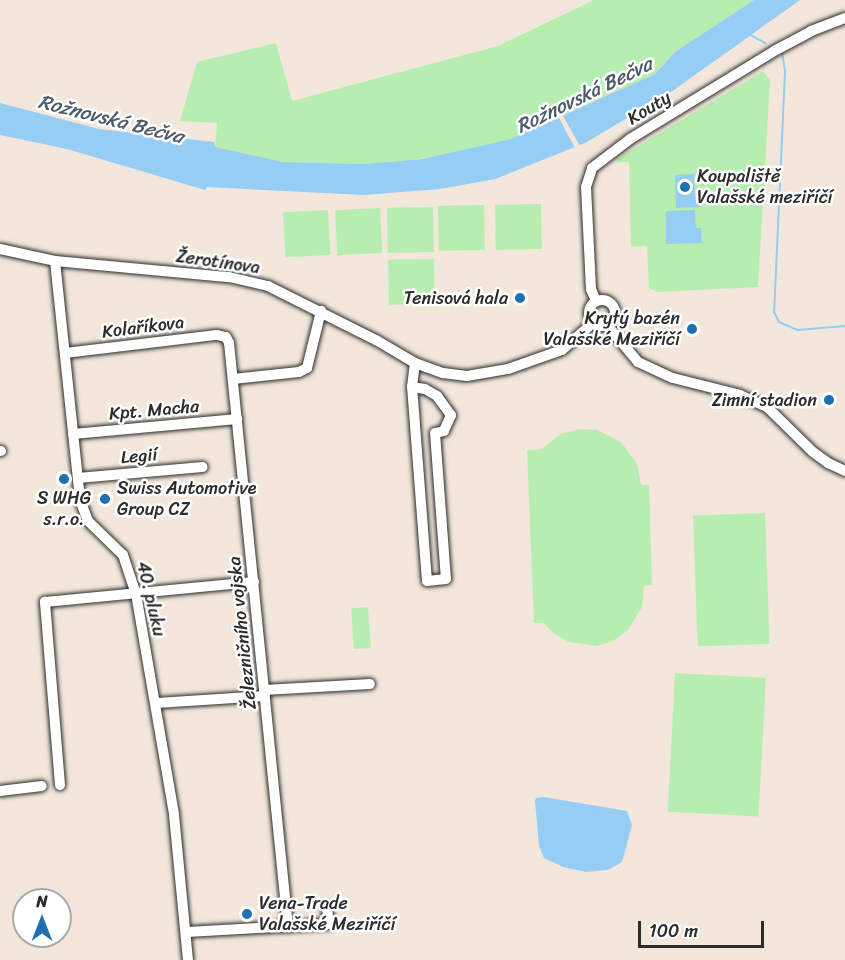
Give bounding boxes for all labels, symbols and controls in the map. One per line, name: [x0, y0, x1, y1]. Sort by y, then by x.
water label: Rožnovská Bečva: [512, 52, 656, 138]
street label: Kouty: [623, 87, 675, 129]
water label: Rožnovská Bečva: [36, 89, 186, 149]
place label: Koupaliště Valašské meziříčí: [697, 166, 833, 208]
marker: Koupaliště Valašské meziříčí: [678, 180, 692, 194]
street label: Žerotínova: [175, 245, 261, 279]
place label: Tenisová hala: [404, 287, 508, 309]
marker: Tenisová hala: [513, 291, 527, 305]
place label: Krytý bazén Valašské Meziříčí: [544, 308, 680, 350]
street label: Kolaříkova: [101, 311, 185, 343]
marker: Krytý bazén Valašské Meziříčí: [685, 322, 699, 336]
place label: Zimní stadion: [711, 389, 817, 411]
marker: Zimní stadion: [822, 393, 836, 407]
street label: Kpt. Macha: [108, 395, 200, 425]
street label: Legií: [120, 444, 158, 468]
marker: S WHG s.r.o.: [57, 472, 71, 486]
place label: Swiss Automotive Group CZ: [117, 478, 257, 520]
place label: S WHG s.r.o.: [37, 488, 91, 530]
marker: Swiss Automotive Group CZ: [98, 492, 112, 506]
street label: Železničního vojska: [223, 556, 261, 710]
street label: 40. pluku: [132, 559, 170, 639]
text: N: [36, 887, 48, 916]
north arrow: [12, 888, 72, 948]
place label: Vena-Trade Valašské Meziříčí: [259, 893, 395, 936]
marker: Vena-Trade Valašské Meziříčí: [240, 907, 254, 921]
scale bar: [641, 909, 767, 947]
text: 100 m: [649, 915, 698, 947]

